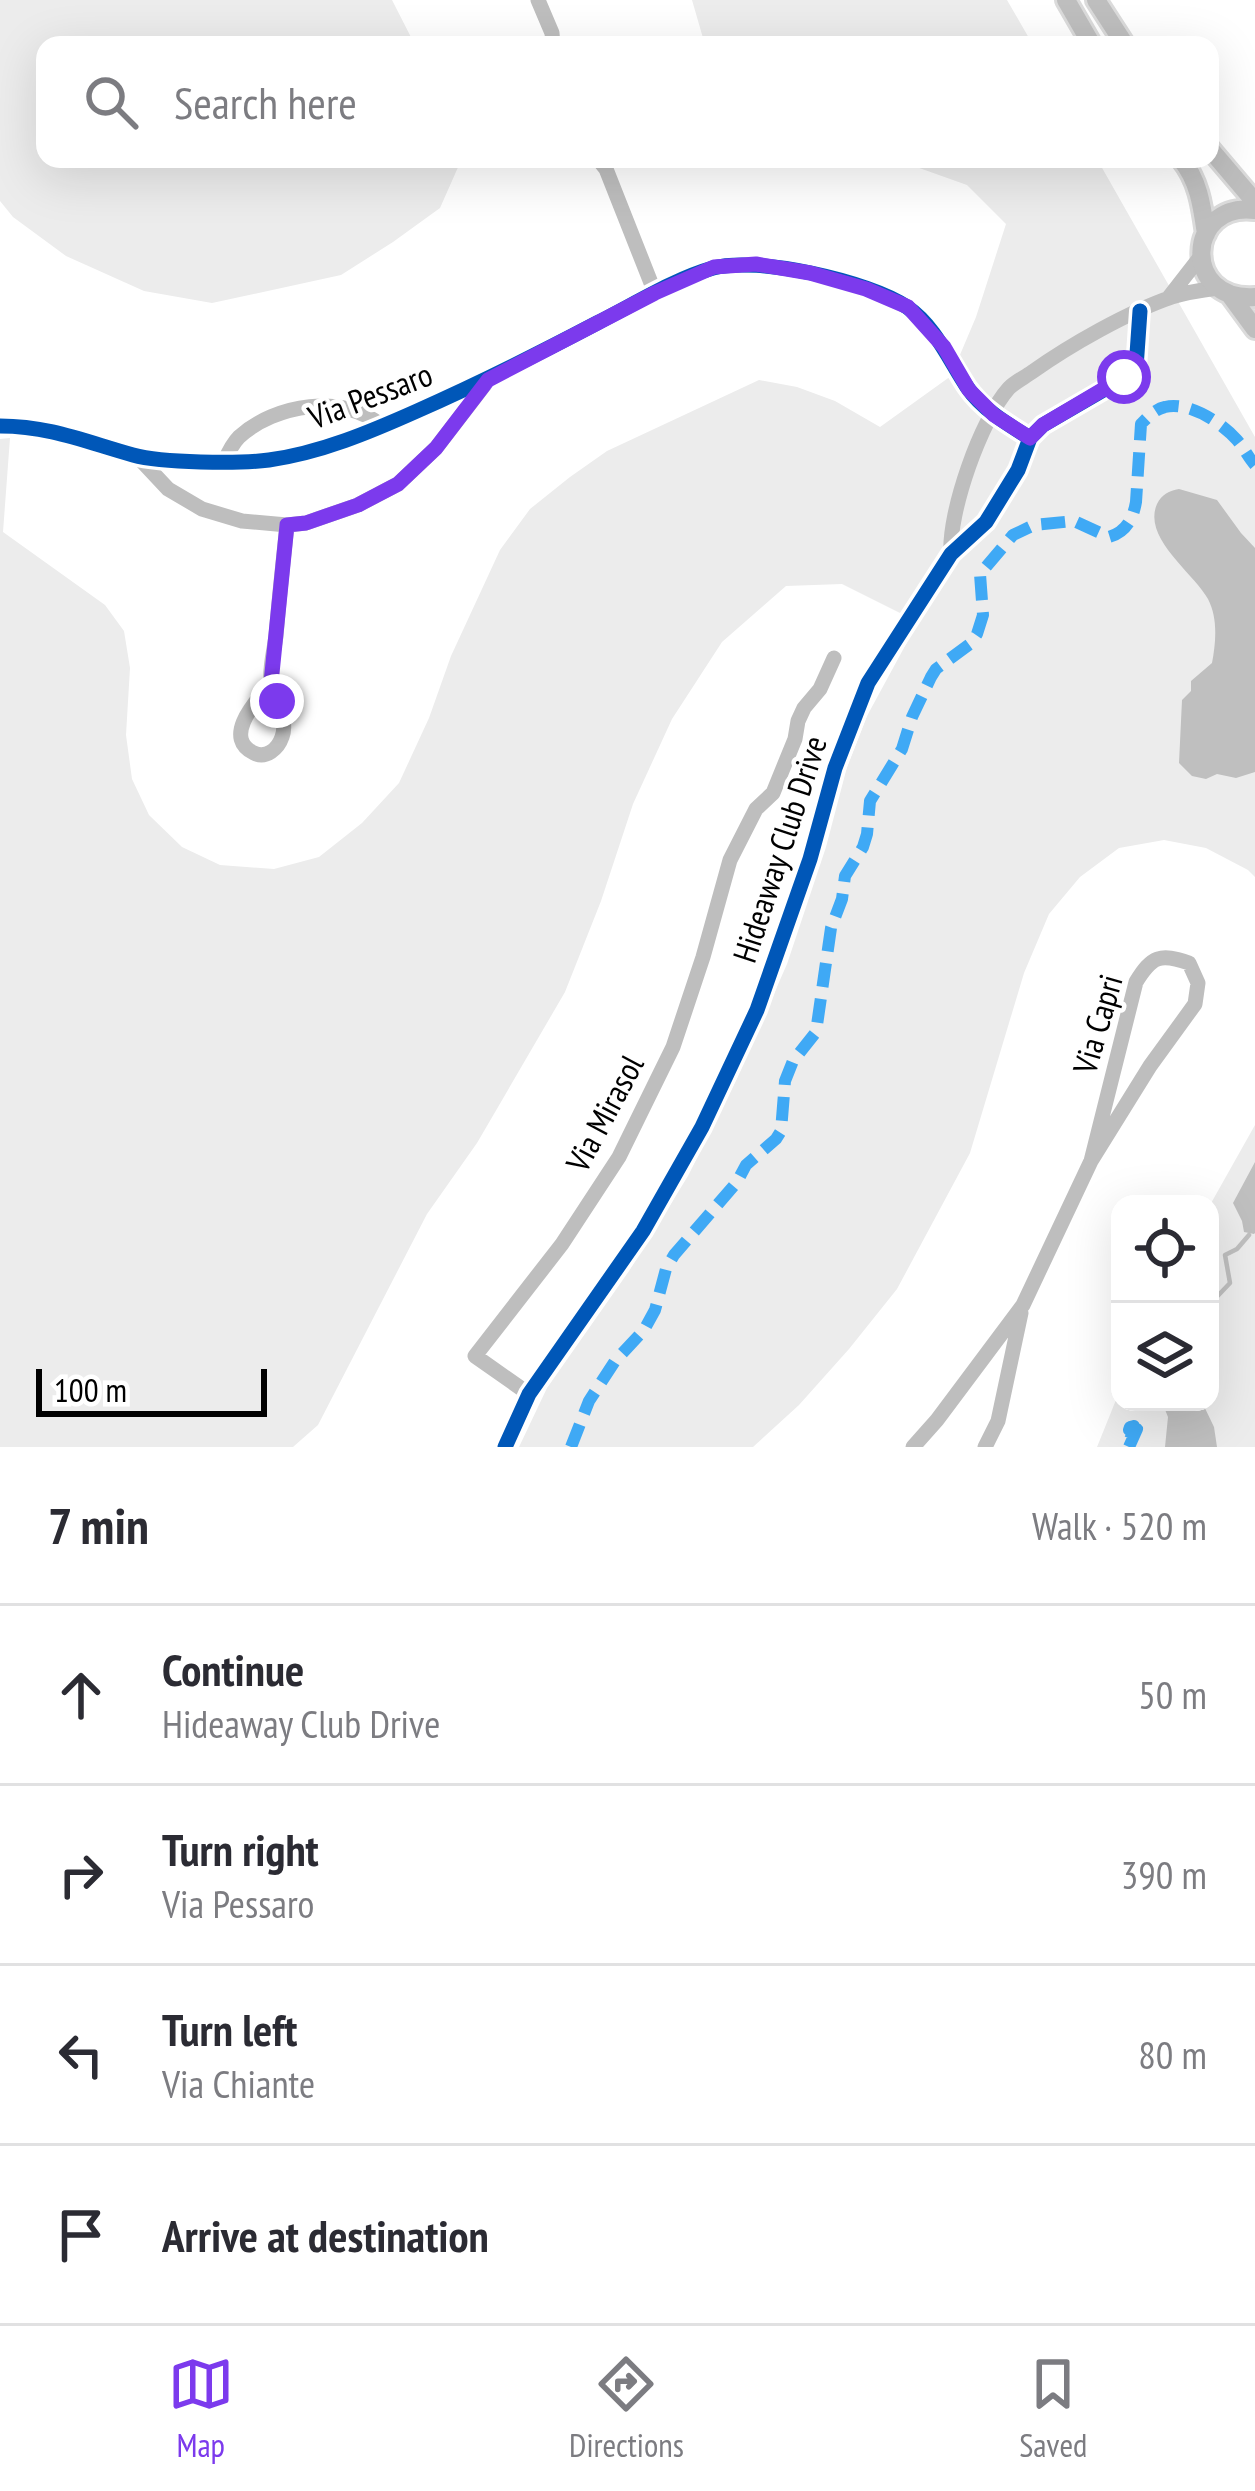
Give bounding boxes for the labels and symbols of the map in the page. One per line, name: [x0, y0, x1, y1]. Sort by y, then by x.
route start: [1097, 350, 1151, 404]
street label: Via Pessaro: [301, 352, 438, 439]
route end: [250, 674, 304, 728]
street label: Hideaway Club Drive: [722, 730, 836, 968]
street label: Via Capri: [1062, 969, 1132, 1079]
street label: Via Mirasol: [555, 1047, 653, 1180]
scale bar: [36, 1363, 267, 1416]

